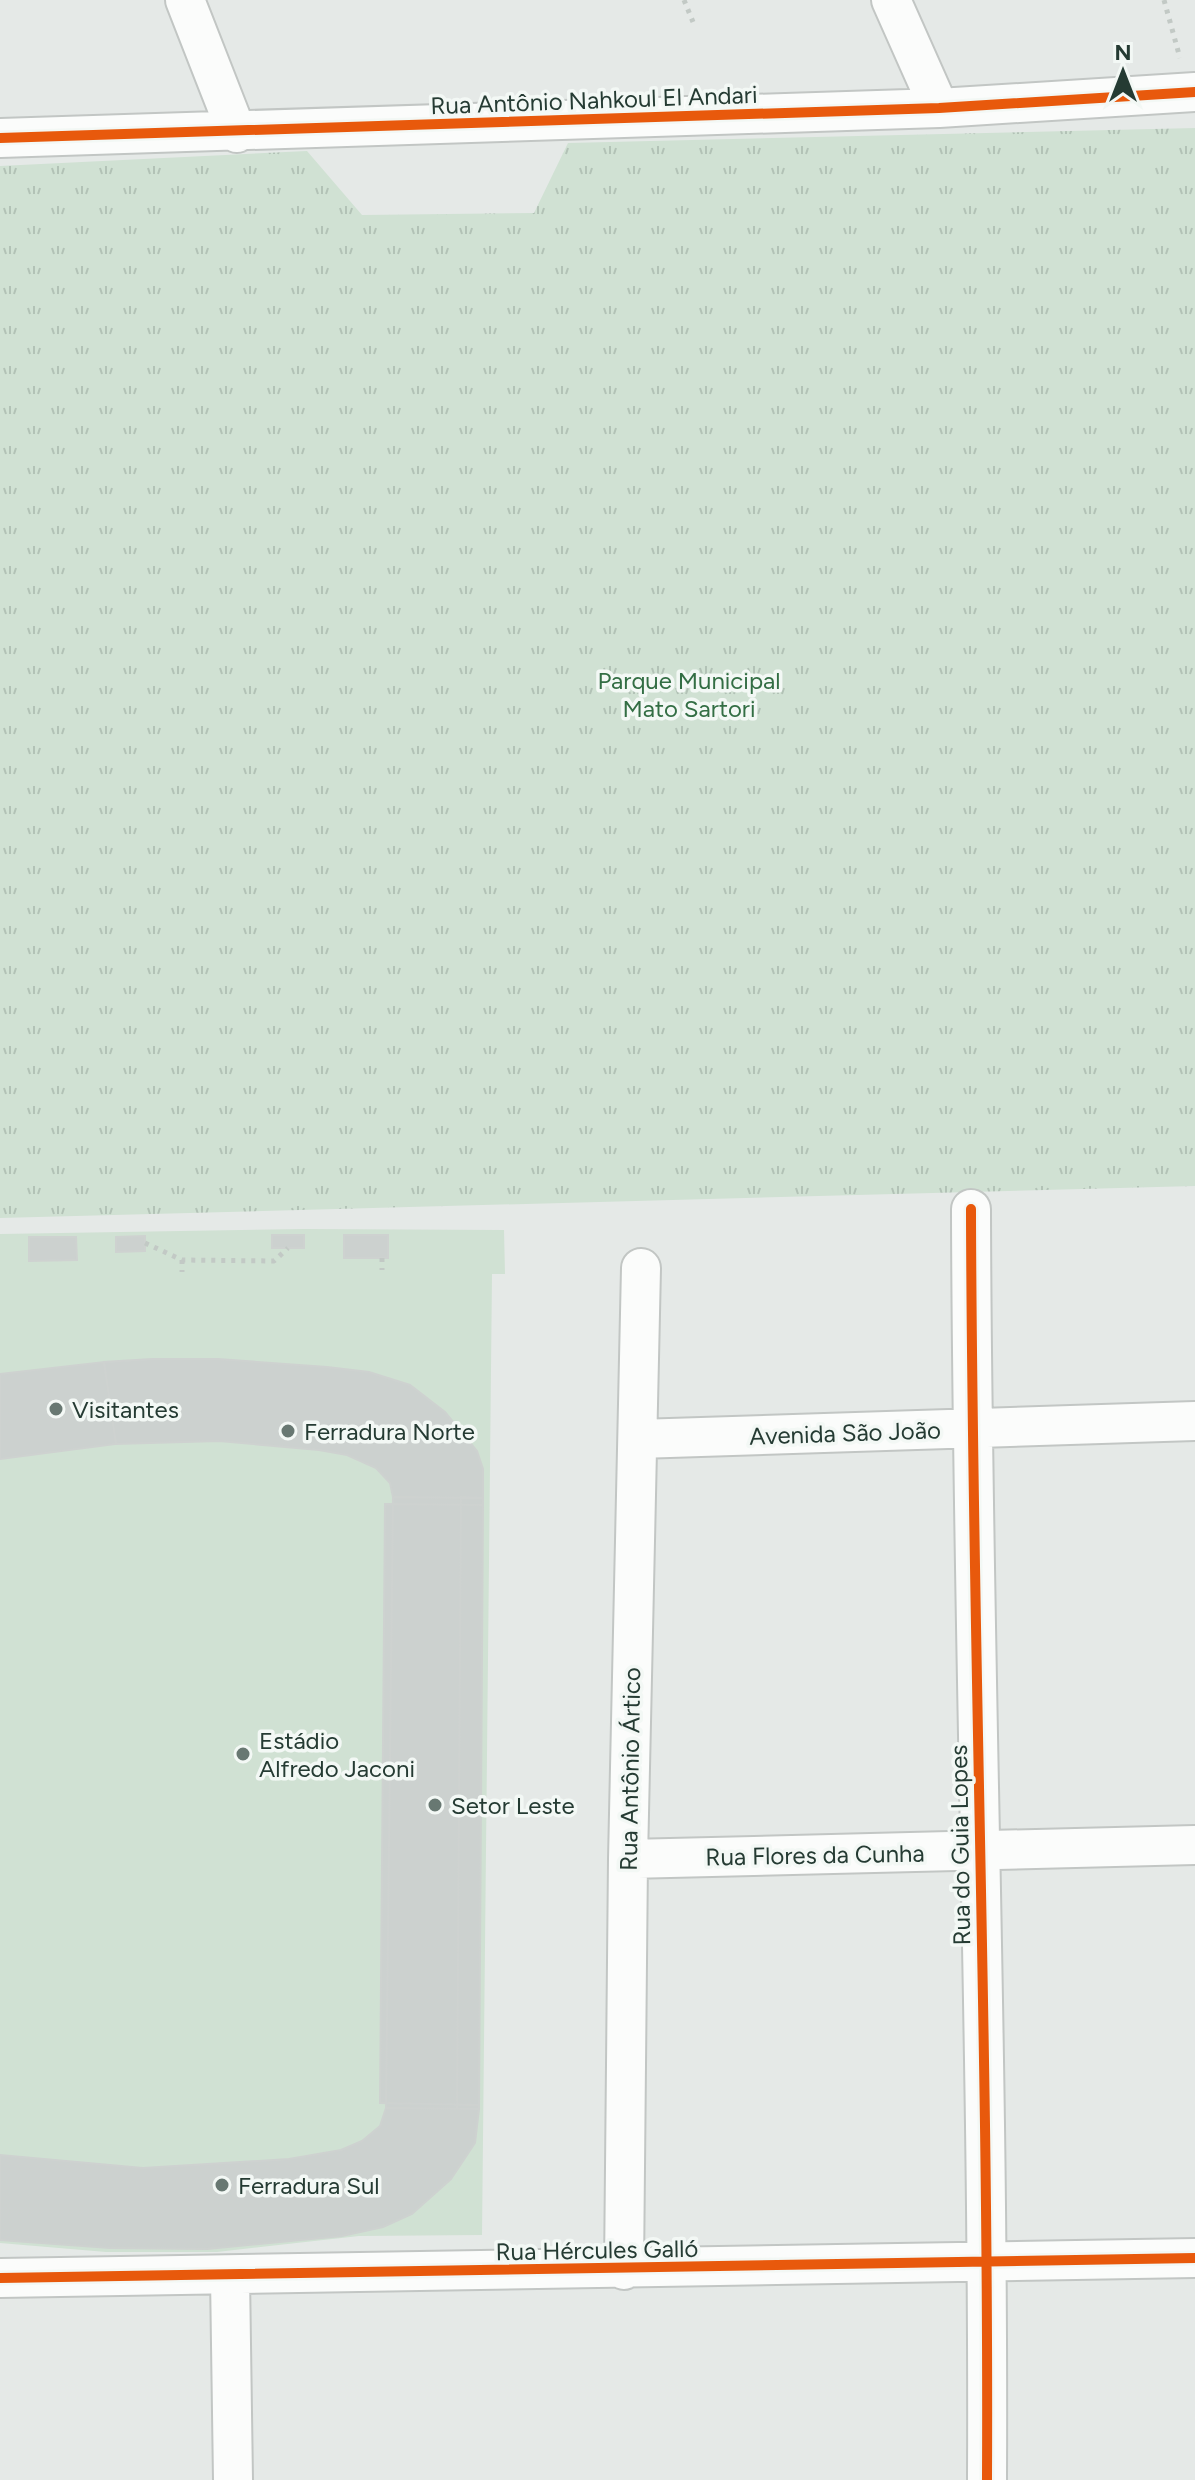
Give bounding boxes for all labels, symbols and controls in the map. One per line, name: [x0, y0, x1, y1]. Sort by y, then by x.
north arrow: [1083, 32, 1163, 112]
text: N: [1114, 39, 1132, 66]
street label: Rua Antônio Nahkoul El Andari: [430, 80, 758, 120]
park label: Parque Municipal Mato Sartori: [597, 666, 781, 723]
place label: Visitantes: [72, 1395, 179, 1424]
marker: Visitantes: [47, 1400, 65, 1418]
street label: Avenida São João: [749, 1415, 941, 1451]
place label: Ferradura Norte: [304, 1417, 475, 1446]
marker: Ferradura Norte: [279, 1422, 297, 1440]
street label: Rua Antônio Ártico: [614, 1667, 646, 1871]
place label: Estádio Alfredo Jaconi: [259, 1726, 415, 1783]
street label: Rua do Guia Lopes: [944, 1744, 976, 1946]
marker: Estádio Alfredo Jaconi: [234, 1745, 252, 1763]
place label: Setor Leste: [451, 1791, 575, 1820]
marker: Setor Leste: [426, 1796, 444, 1814]
street label: Rua Flores da Cunha: [705, 1839, 925, 1871]
place label: Ferradura Sul: [238, 2171, 380, 2200]
marker: Ferradura Sul: [213, 2176, 231, 2194]
street label: Rua Hércules Galló: [495, 2234, 699, 2266]

